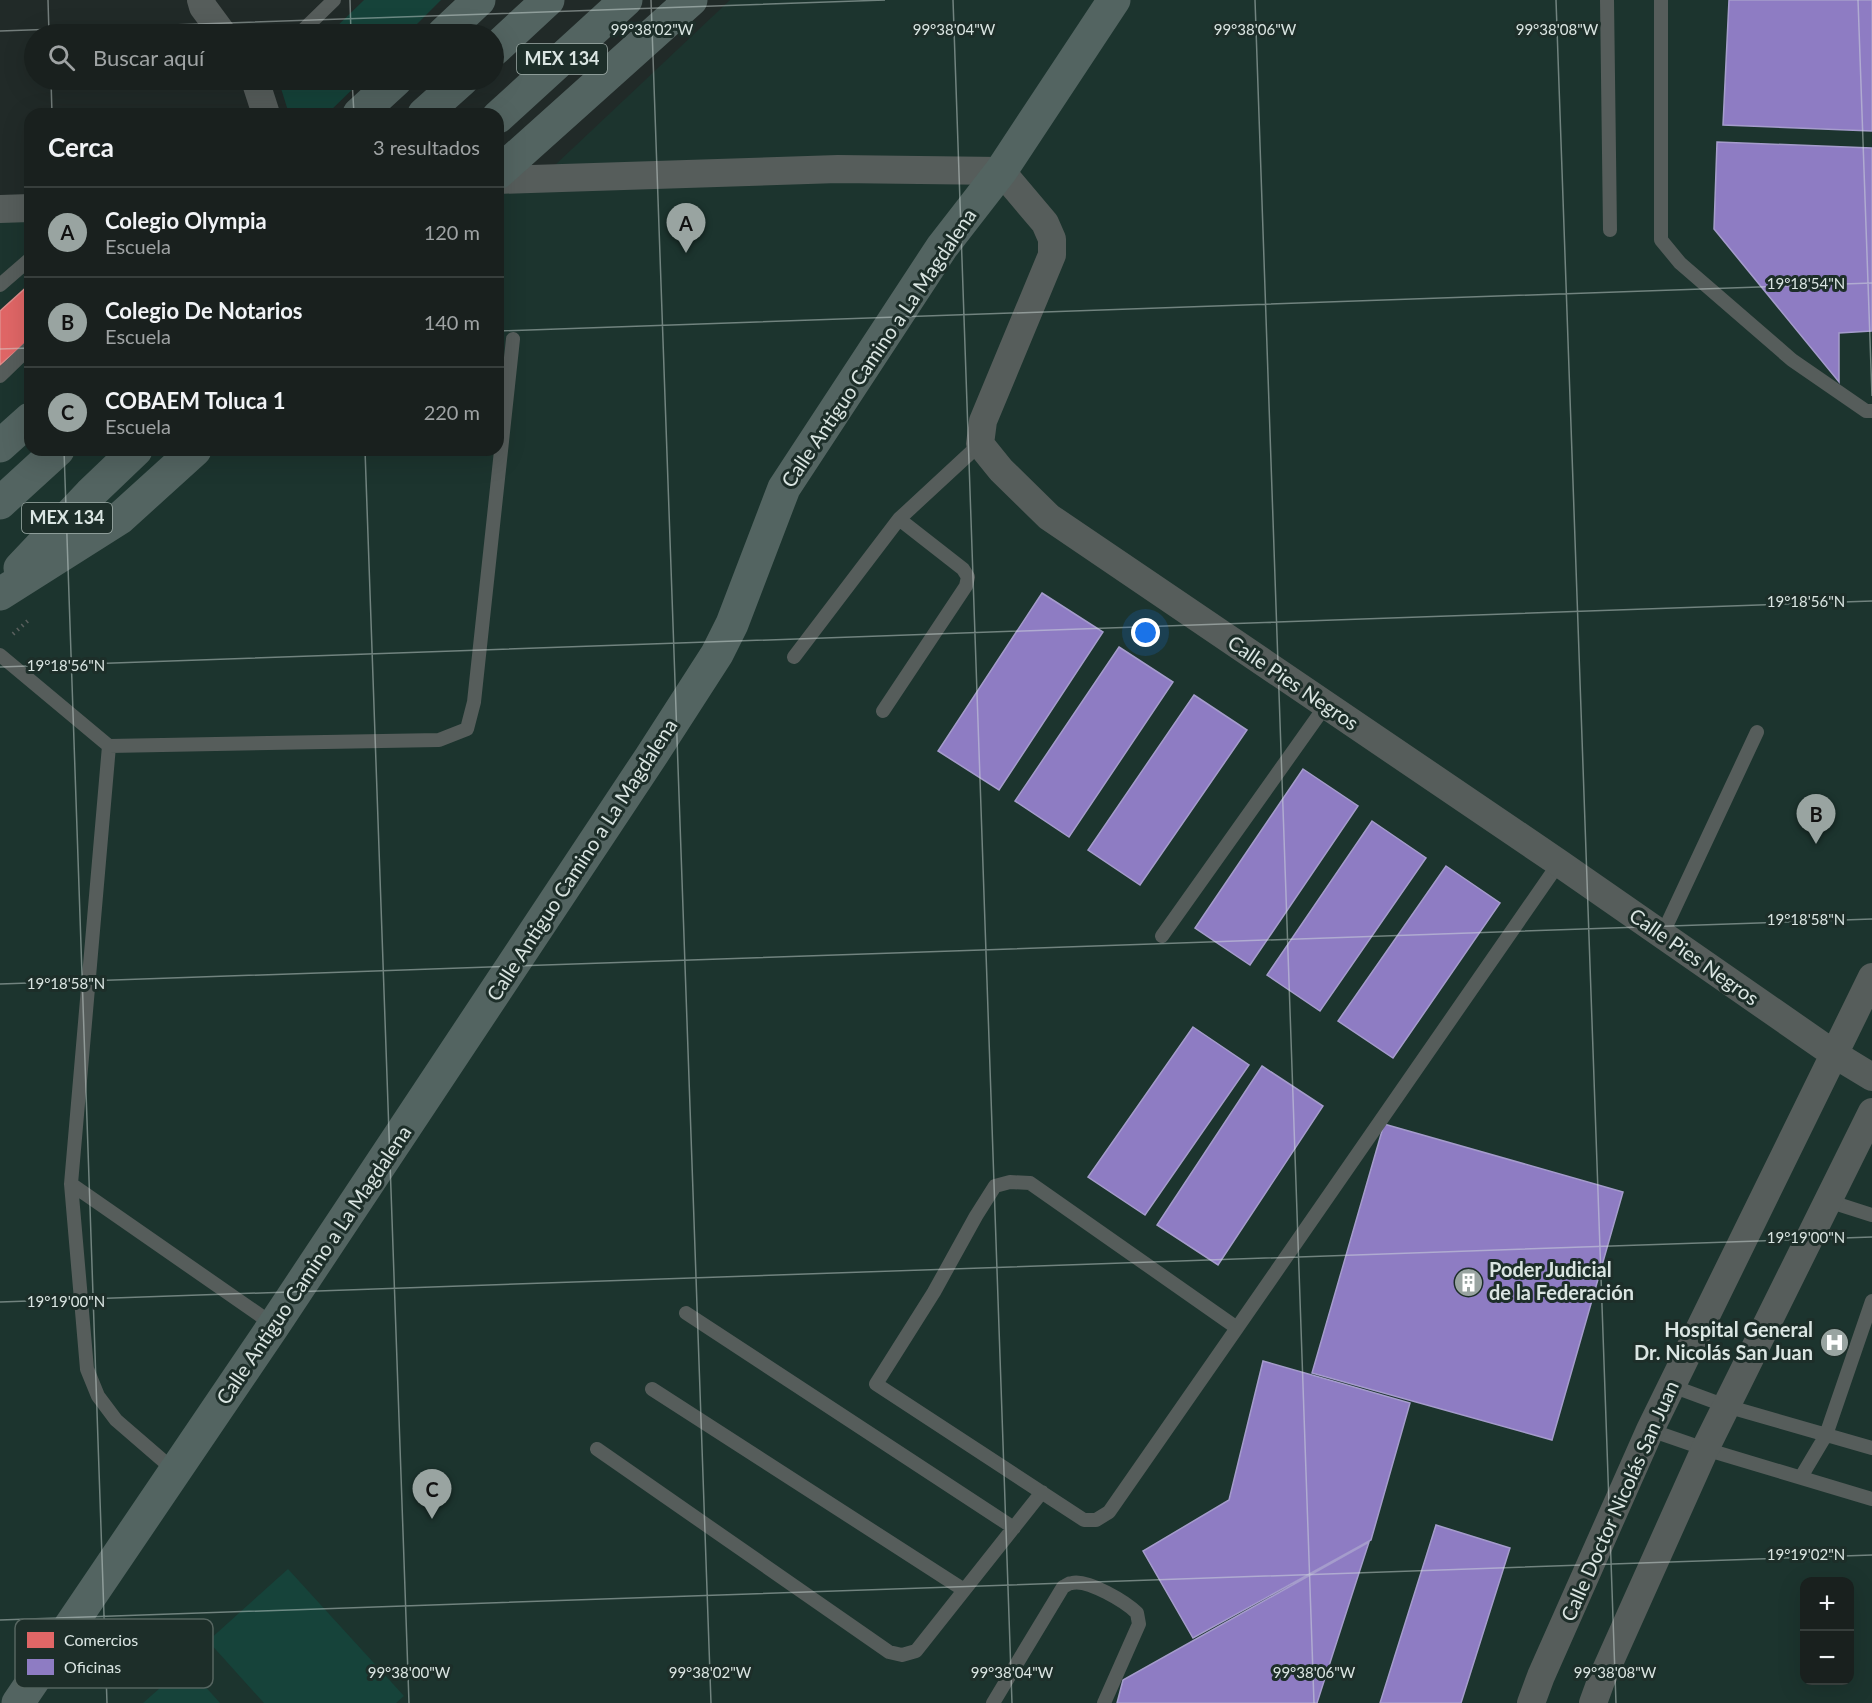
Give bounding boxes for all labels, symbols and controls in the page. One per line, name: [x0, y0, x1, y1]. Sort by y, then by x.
text: 99°38'02"W: [611, 20, 694, 38]
text: 99°38'04"W: [913, 20, 996, 38]
text: 99°38'06"W: [1214, 20, 1297, 38]
text: 99°38'08"W: [1516, 20, 1599, 38]
search box: [24, 24, 504, 90]
icon: search: [45, 41, 78, 74]
text: Buscar aquí: [93, 44, 204, 71]
road number: MEX 134: [517, 44, 607, 74]
text: Cerca: [48, 131, 114, 163]
text: 3 resultados: [373, 135, 480, 159]
street label: Calle Antiguo Camino a La Magdalena: [776, 203, 981, 491]
pin: A: [666, 204, 706, 253]
text: Colegio Olympia: [105, 207, 267, 234]
text: A: [61, 220, 74, 244]
text: 120 m: [424, 220, 480, 244]
text: Escuela: [105, 234, 171, 258]
text: 19°18'54"N: [1767, 274, 1845, 292]
text: Colegio De Notarios: [105, 297, 303, 324]
text: B: [61, 310, 74, 334]
text: 140 m: [424, 310, 480, 334]
text: Escuela: [105, 324, 171, 348]
text: COBAEM Toluca 1: [105, 387, 286, 414]
text: C: [61, 400, 74, 424]
text: 220 m: [424, 400, 480, 424]
text: Escuela: [105, 414, 171, 438]
road number: MEX 134: [22, 503, 112, 533]
text: 19°18'56"N: [1767, 592, 1845, 610]
your location: [1131, 618, 1160, 647]
street label: Calle Pies Negros: [1224, 630, 1363, 735]
text: 19°18'56"N: [27, 656, 105, 674]
street label: Calle Antiguo Camino a La Magdalena: [481, 714, 681, 1005]
pin: B: [1796, 794, 1836, 844]
street label: Calle Pies Negros: [1625, 903, 1764, 1010]
text: 19°18'58"N: [1767, 910, 1845, 928]
text: 19°18'58"N: [27, 974, 105, 992]
street label: Calle Antiguo Camino a La Magdalena: [211, 1120, 416, 1408]
text: 19°19'00"N: [1767, 1228, 1845, 1246]
place label: Poder Judicial de la Federación: [1489, 1257, 1634, 1304]
building icon: Poder Judicial de la Federación: [1452, 1266, 1484, 1298]
text: 19°19'00"N: [27, 1292, 105, 1310]
place label: Hospital General Dr. Nicolás San Juan: [1634, 1317, 1813, 1364]
hospital icon: Hospital General Dr. Nicolás San Juan: [1818, 1326, 1850, 1358]
street label: Calle Doctor Nicolás San Juan: [1555, 1377, 1683, 1625]
pin: C: [412, 1470, 452, 1519]
text: 19°19'02"N: [1767, 1545, 1845, 1563]
map controls: [1800, 1577, 1854, 1685]
button: +: [1800, 1577, 1854, 1631]
legend: [15, 1619, 213, 1688]
text: Comercios: [64, 1630, 138, 1649]
button: −: [1800, 1631, 1854, 1685]
text: Oficinas: [64, 1657, 121, 1676]
text: 99°38'00"W: [368, 1663, 451, 1681]
text: 99°38'02"W: [669, 1663, 752, 1681]
text: 99°38'04"W: [971, 1663, 1054, 1681]
text: 99°38'06"W: [1273, 1663, 1356, 1681]
text: 99°38'08"W: [1574, 1663, 1657, 1681]

